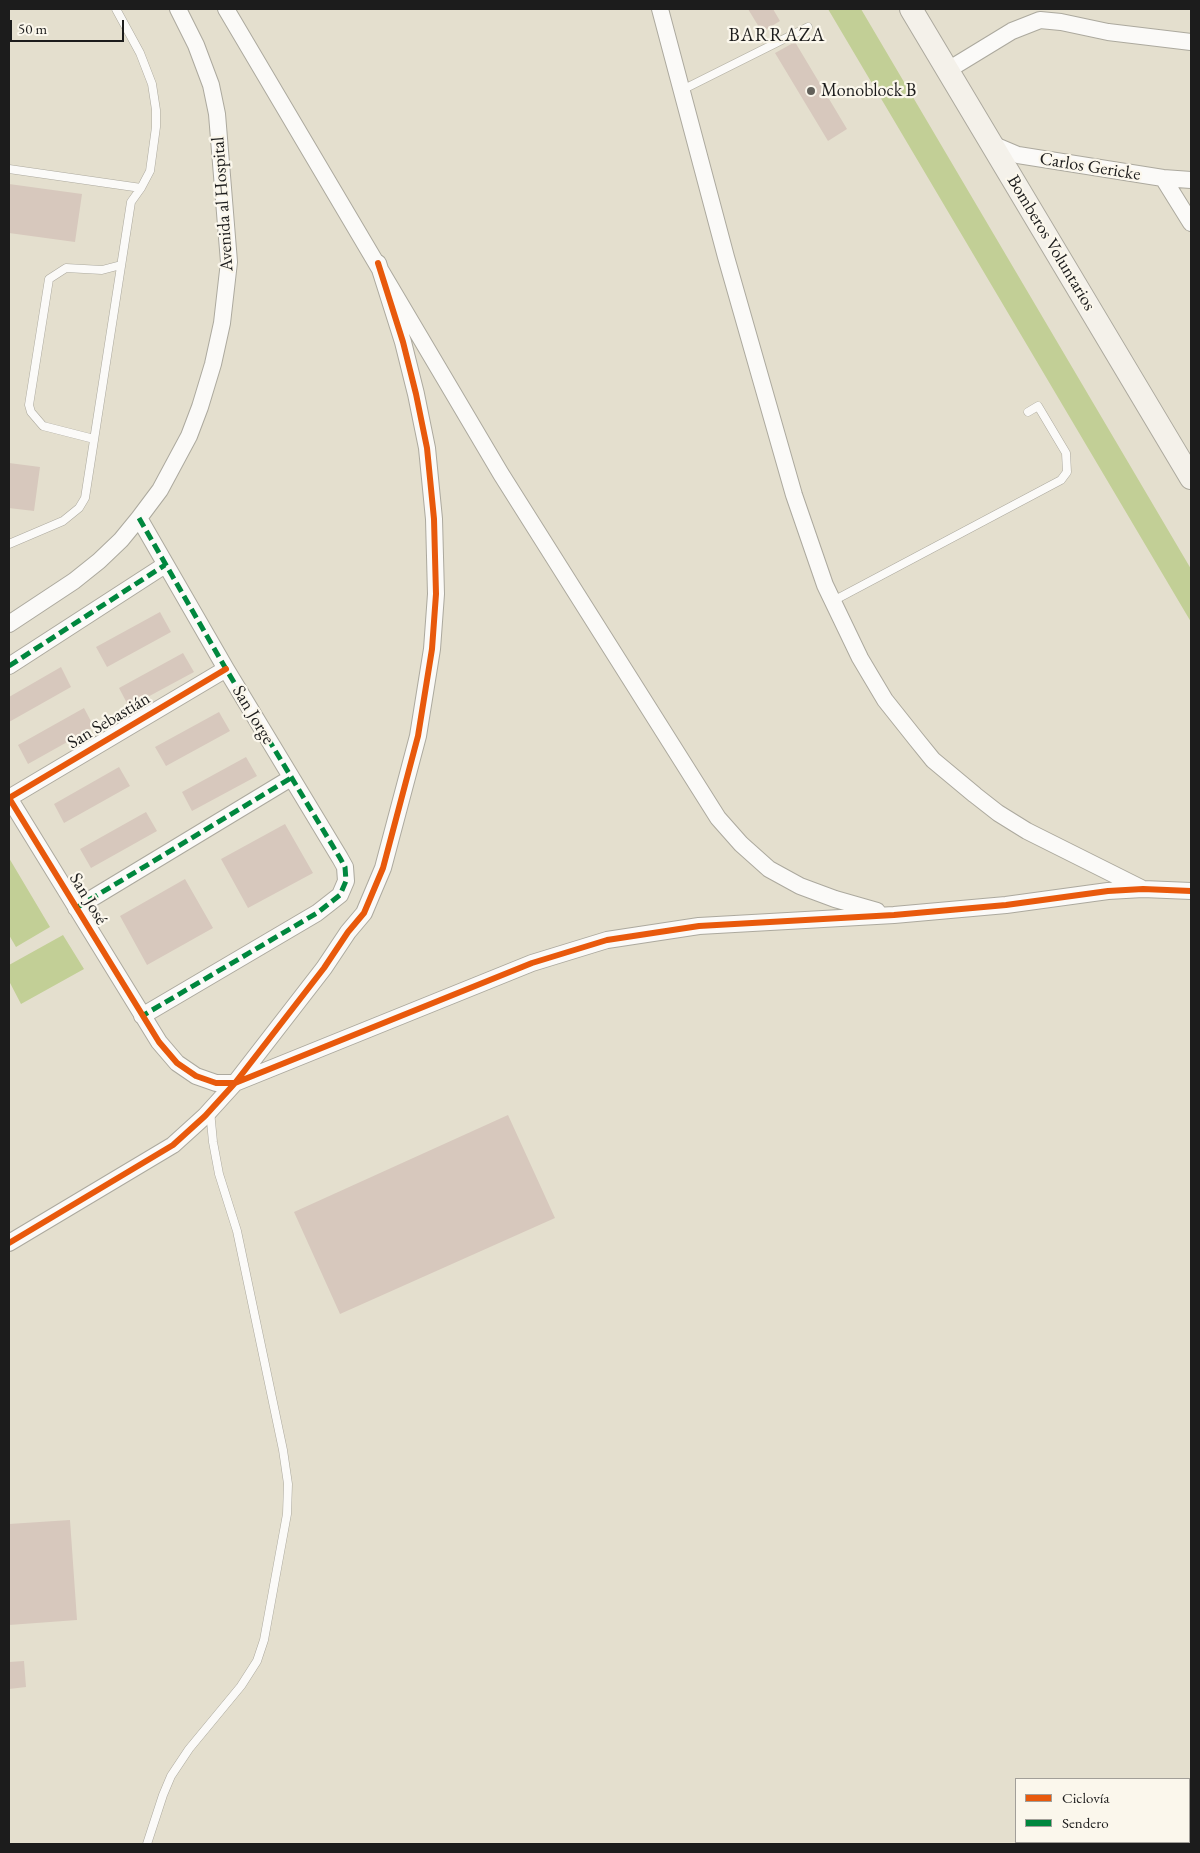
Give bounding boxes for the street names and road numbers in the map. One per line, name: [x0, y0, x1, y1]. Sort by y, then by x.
street label: Avenida al Hospital: [208, 136, 238, 272]
street label: Carlos Gericke: [1038, 148, 1142, 186]
street label: Bomberos Voluntarios: [1002, 171, 1100, 315]
street label: San Jorge: [227, 682, 279, 748]
street label: San Sebastián: [64, 688, 154, 754]
street label: San José: [64, 869, 112, 929]

